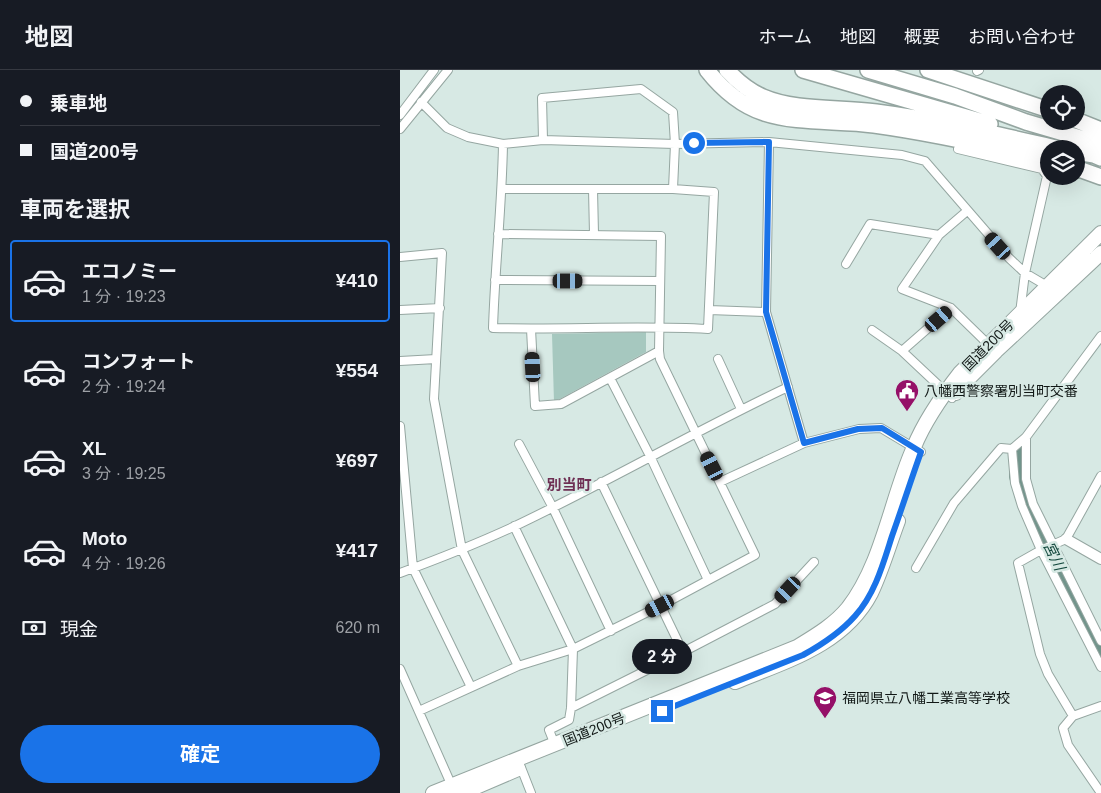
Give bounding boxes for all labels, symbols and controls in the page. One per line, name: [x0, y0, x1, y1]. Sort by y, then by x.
text: 地図: [25, 23, 73, 50]
text: ホーム: [759, 27, 812, 47]
text: 地図: [840, 27, 876, 47]
text: 概要: [904, 27, 940, 47]
text: お問い合わせ: [968, 27, 1076, 47]
map controls: [1040, 85, 1085, 185]
button: locate: [1040, 85, 1085, 130]
text: 乗車地: [50, 93, 107, 114]
route start: [683, 132, 705, 154]
button: layers: [1040, 140, 1085, 185]
text: 国道200号: [50, 141, 139, 162]
text: 車両を選択: [20, 197, 130, 222]
car: [982, 230, 1013, 262]
icon: car: [22, 259, 67, 304]
text: エコノミー: [82, 261, 177, 282]
text: ¥410: [336, 270, 378, 291]
car: [553, 274, 583, 289]
text: 1 分 · 19:23: [82, 288, 166, 305]
car: [922, 303, 955, 335]
street label: 国道200号: [959, 316, 1017, 374]
icon: car: [22, 349, 67, 394]
text: コンフォート: [82, 351, 195, 372]
car: [524, 352, 541, 382]
text: ¥554: [336, 360, 378, 381]
text: 2 分 · 19:24: [82, 378, 166, 395]
public building icon: 八幡西警察署別当町交番: [894, 378, 920, 412]
place label: 八幡西警察署別当町交番: [924, 383, 1078, 399]
text: XL: [82, 438, 106, 459]
icon: car: [22, 439, 67, 484]
car: [698, 449, 725, 483]
text: ¥697: [336, 450, 378, 471]
text: 3 分 · 19:25: [82, 465, 166, 482]
district label: 別当町: [546, 476, 592, 493]
text: Moto: [82, 528, 127, 549]
icon: car: [22, 529, 67, 574]
water label: 宮川: [1040, 539, 1070, 575]
text: ¥417: [336, 540, 378, 561]
text: 4 分 · 19:26: [82, 555, 166, 572]
car: [772, 574, 803, 606]
car: [643, 593, 676, 619]
icon: cash: [20, 614, 48, 642]
text: 現金: [60, 619, 98, 640]
text: 620 m: [336, 619, 380, 636]
callout: 2 分: [632, 638, 692, 674]
text: 2 分: [647, 648, 677, 665]
school or university icon: 福岡県立八幡工業高等学校: [812, 685, 838, 719]
place label: 福岡県立八幡工業高等学校: [842, 690, 1010, 706]
route end: [651, 700, 673, 722]
street label: 国道200号: [561, 709, 627, 749]
button: 確定: [20, 725, 380, 783]

